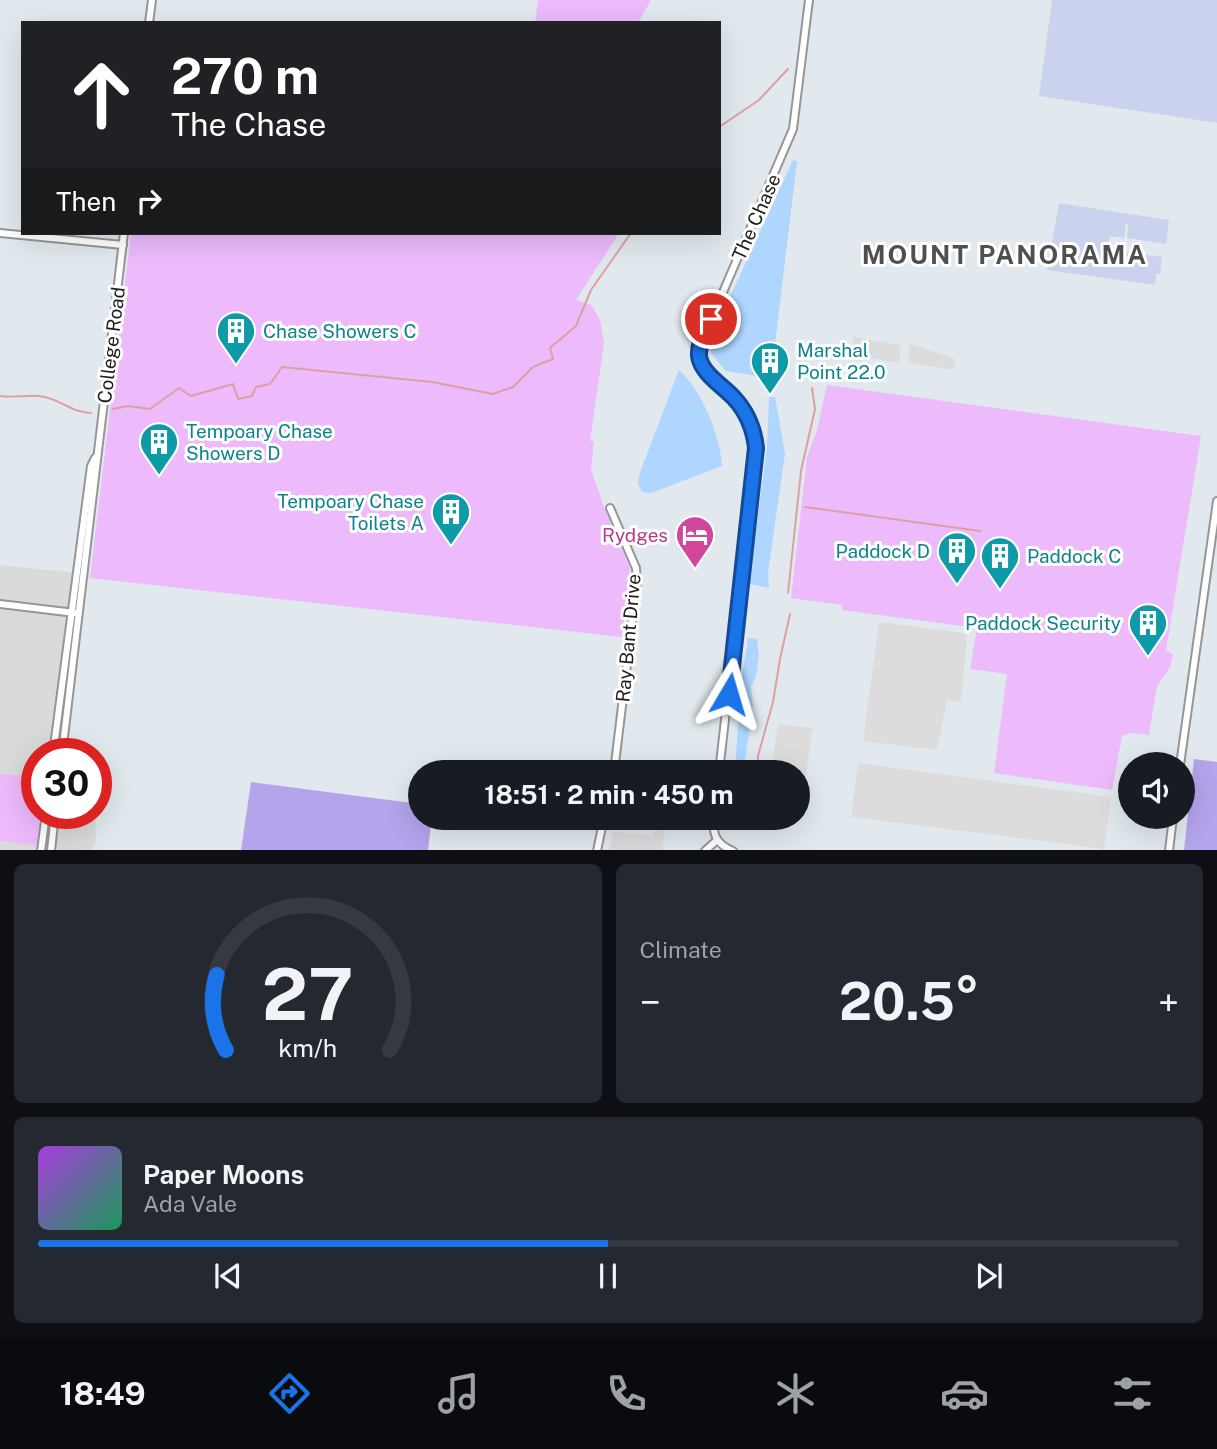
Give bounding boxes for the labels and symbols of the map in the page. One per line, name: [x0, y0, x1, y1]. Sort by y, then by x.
street label: The Chase: [727, 170, 785, 264]
district label: MOUNT PANORAMA: [862, 239, 1148, 270]
street label: College Road: [93, 286, 129, 404]
pin: [681, 289, 741, 349]
building icon: Chase Showers C: [215, 310, 257, 365]
place label: Chase Showers C: [263, 320, 417, 342]
place label: Marshal Point 22.0: [797, 339, 886, 383]
building icon: Marshal Point 22.0: [749, 340, 791, 395]
place label: Tempoary Chase Showers D: [186, 420, 333, 464]
building icon: Tempoary Chase Showers D: [138, 421, 180, 476]
place label: Tempoary Chase Toilets A: [277, 490, 424, 534]
building icon: Tempoary Chase Toilets A: [430, 491, 472, 546]
hotel icon: Rydges: [674, 514, 716, 569]
place label: Rydges: [602, 524, 668, 546]
building icon: Paddock D: [936, 530, 978, 585]
building icon: Paddock C: [979, 535, 1021, 590]
place label: Paddock D: [836, 540, 930, 562]
place label: Paddock C: [1027, 545, 1121, 567]
street label: Ray Bant Drive: [611, 573, 645, 703]
building icon: Paddock Security: [1127, 602, 1169, 657]
place label: Paddock Security: [965, 612, 1121, 634]
position arrow: [692, 657, 766, 731]
speed limit sign: 30: [21, 738, 112, 829]

